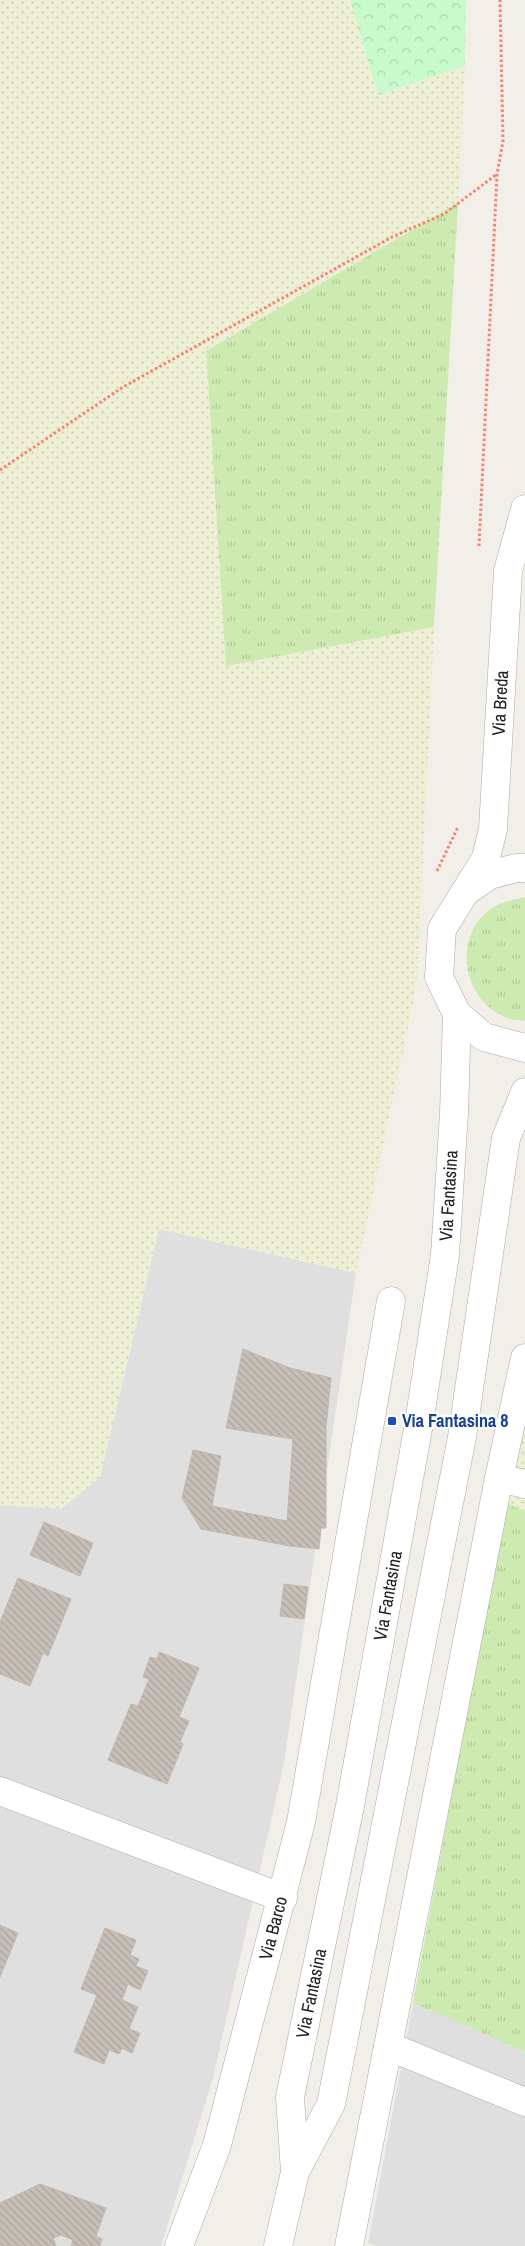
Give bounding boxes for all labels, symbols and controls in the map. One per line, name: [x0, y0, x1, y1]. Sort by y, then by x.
street label: Via Breda: [485, 670, 514, 736]
street label: Via Fantasina: [433, 1149, 464, 1242]
place label: Via Fantasina 8: [402, 1408, 509, 1433]
marker: Via Fantasina 8: [386, 1415, 398, 1427]
street label: Via Fantasina: [367, 1549, 408, 1643]
street label: Via Barco: [253, 1894, 293, 1962]
street label: Via Fantasina: [289, 1946, 332, 2040]

